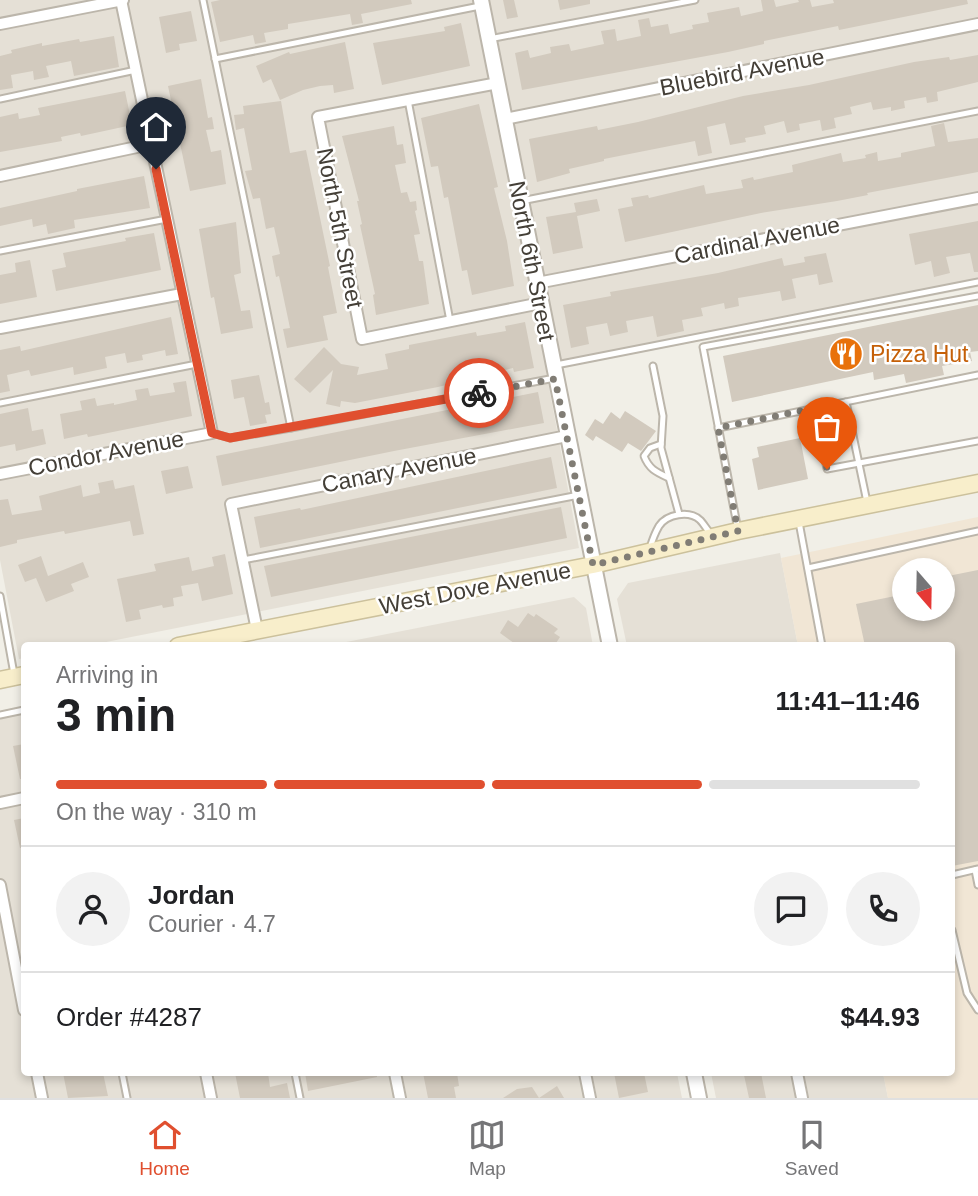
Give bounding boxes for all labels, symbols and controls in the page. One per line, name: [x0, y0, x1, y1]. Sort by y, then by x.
street label: Bluebird Avenue: [657, 43, 827, 101]
pin: [126, 97, 186, 169]
icon: home: [137, 108, 175, 146]
street label: North 5th Street: [312, 146, 368, 311]
street label: North 6th Street: [504, 179, 560, 344]
street label: Cardinal Avenue: [672, 211, 842, 269]
restaurant icon: Pizza Hut: [827, 335, 865, 373]
place label: Pizza Hut: [870, 341, 969, 367]
courier: [444, 358, 514, 428]
icon: bike: [460, 374, 498, 412]
pin: [797, 397, 857, 469]
icon: bag: [808, 408, 846, 446]
street label: Condor Avenue: [26, 425, 186, 481]
street label: Canary Avenue: [320, 442, 478, 498]
street label: West Dove Avenue: [377, 557, 573, 619]
north arrow: [892, 558, 956, 621]
map controls: [892, 558, 955, 621]
text: Arriving in: [56, 662, 158, 688]
text: 11:41–11:46: [775, 686, 920, 716]
text: 3 min: [56, 689, 176, 741]
text: On the way · 310 m: [56, 799, 257, 825]
button: person: [56, 872, 130, 946]
button: chat: [754, 872, 828, 946]
button: phone: [846, 872, 920, 946]
text: Jordan: [148, 880, 235, 910]
text: Courier · 4.7: [148, 911, 276, 937]
text: Order #4287: [56, 1002, 202, 1032]
text: $44.93: [840, 1002, 920, 1032]
tab: Home: [139, 1116, 190, 1180]
tab: Map: [468, 1116, 506, 1180]
tab: Saved: [785, 1116, 839, 1180]

